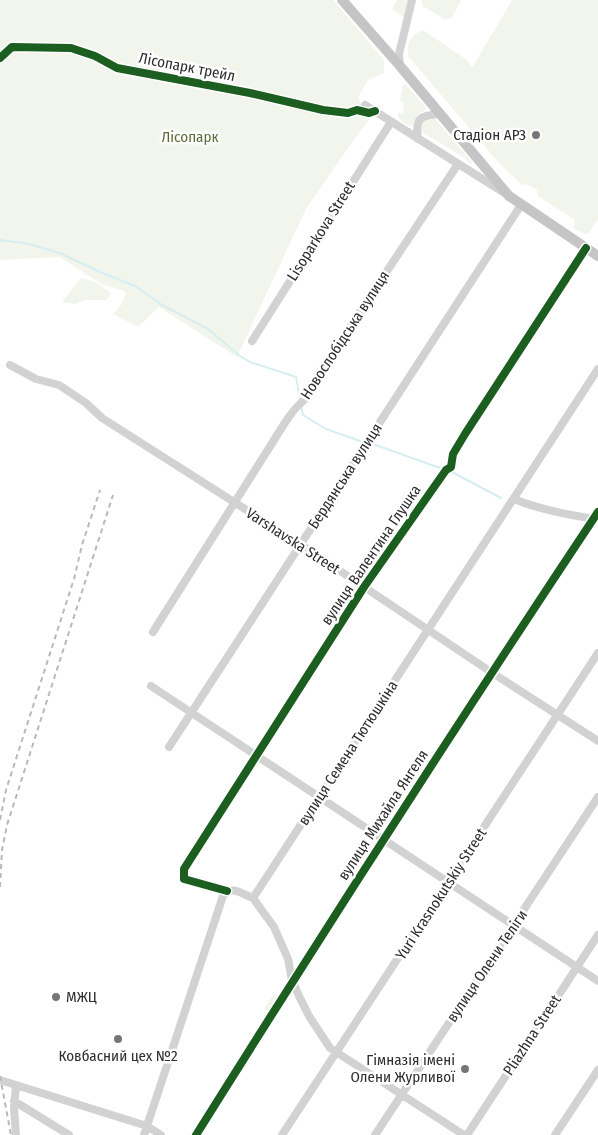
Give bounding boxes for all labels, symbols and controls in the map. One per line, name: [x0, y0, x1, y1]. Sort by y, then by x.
street label: Лісопарк трейл: [137, 49, 237, 85]
place label: Стадіон АРЗ: [453, 126, 526, 144]
park label: Лісопарк: [162, 128, 218, 146]
marker: Стадіон АРЗ: [530, 129, 542, 141]
street label: Lisoparkova Street: [283, 178, 359, 284]
street label: Новослобідська вулиця: [297, 267, 393, 403]
street label: Бердянська вулиця: [304, 420, 386, 532]
street label: вулиця Валентина Глушка: [317, 482, 425, 628]
street label: Varshavska Street: [243, 504, 343, 578]
street label: вулиця Семена Тютюшкіна: [294, 677, 402, 829]
street label: вулиця Михайла Янгеля: [334, 747, 432, 883]
street label: Yuri Krasnokutskiy Street: [392, 825, 490, 963]
street label: вулиця Олени Теліги: [443, 907, 531, 1025]
place label: МЖЦ: [66, 988, 97, 1006]
marker: МЖЦ: [50, 991, 62, 1003]
street label: Pliazhna Street: [499, 991, 565, 1079]
marker: Ковбасний цех №2: [112, 1033, 124, 1045]
place label: Ковбасний цех №2: [58, 1047, 178, 1065]
place label: Гімназія імені Олени Журливої: [351, 1051, 456, 1086]
marker: Гімназія імені Олени Журливої: [459, 1063, 471, 1075]

